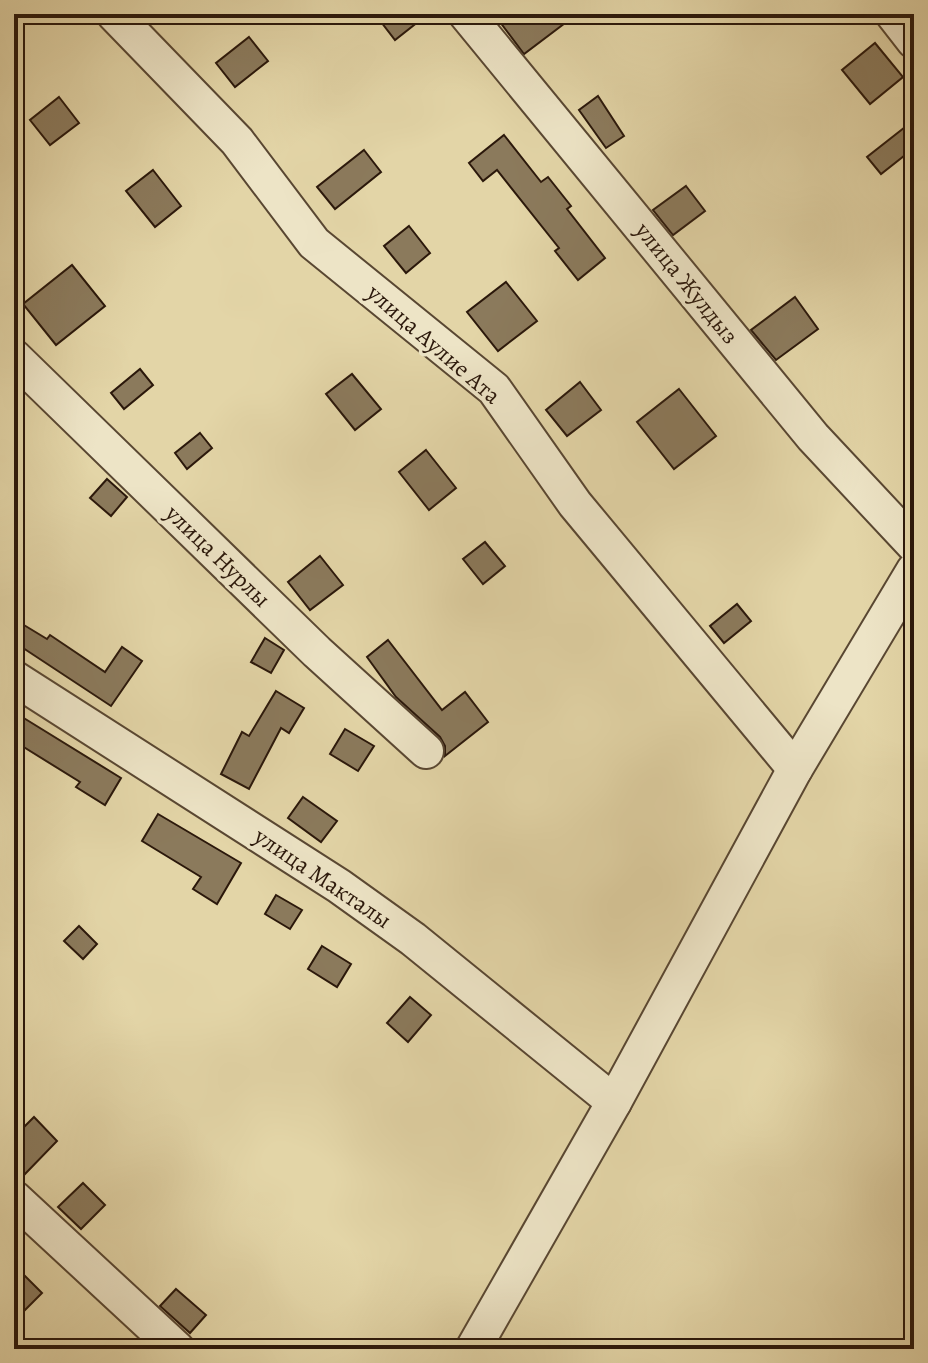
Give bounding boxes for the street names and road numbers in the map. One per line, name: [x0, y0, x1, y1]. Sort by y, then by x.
street label: улица Жулдыз: [627, 215, 746, 351]
street label: улица Аулие Ата: [359, 276, 508, 411]
street label: улица Нурлы: [158, 497, 278, 614]
street label: улица Макталы: [247, 820, 398, 936]

